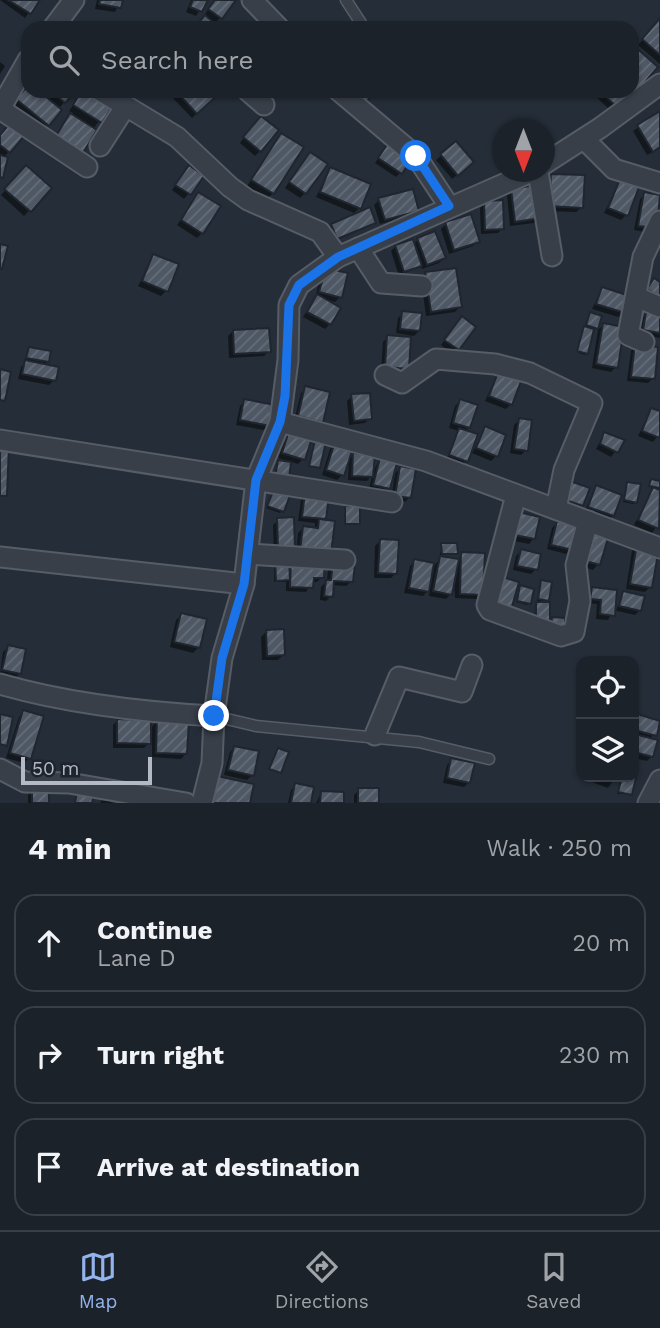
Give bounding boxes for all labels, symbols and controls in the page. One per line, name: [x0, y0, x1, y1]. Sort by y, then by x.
search box: [21, 21, 639, 98]
icon: search: [45, 41, 83, 79]
text: Search here: [101, 45, 253, 75]
north arrow: [492, 119, 555, 182]
route start: [400, 140, 431, 171]
map controls: [576, 656, 639, 782]
button: locate: [576, 656, 639, 719]
route end: [198, 700, 229, 731]
button: layers: [576, 719, 639, 782]
scale bar: [21, 754, 152, 786]
text: 50 m: [32, 757, 79, 780]
text: 4 min: [28, 831, 112, 866]
text: Walk · 250 m: [486, 835, 632, 862]
text: Continue: [97, 915, 213, 945]
icon: ahead: [30, 924, 68, 962]
text: 20 m: [573, 930, 630, 957]
text: Lane D: [97, 945, 176, 972]
icon: right: [30, 1036, 68, 1074]
text: Turn right: [97, 1040, 224, 1070]
text: 230 m: [559, 1042, 630, 1069]
icon: arrive: [30, 1148, 68, 1186]
text: Arrive at destination: [97, 1152, 360, 1182]
tab: Map: [79, 1248, 117, 1313]
tab: Directions: [275, 1248, 369, 1313]
tab: Saved: [526, 1248, 581, 1313]

